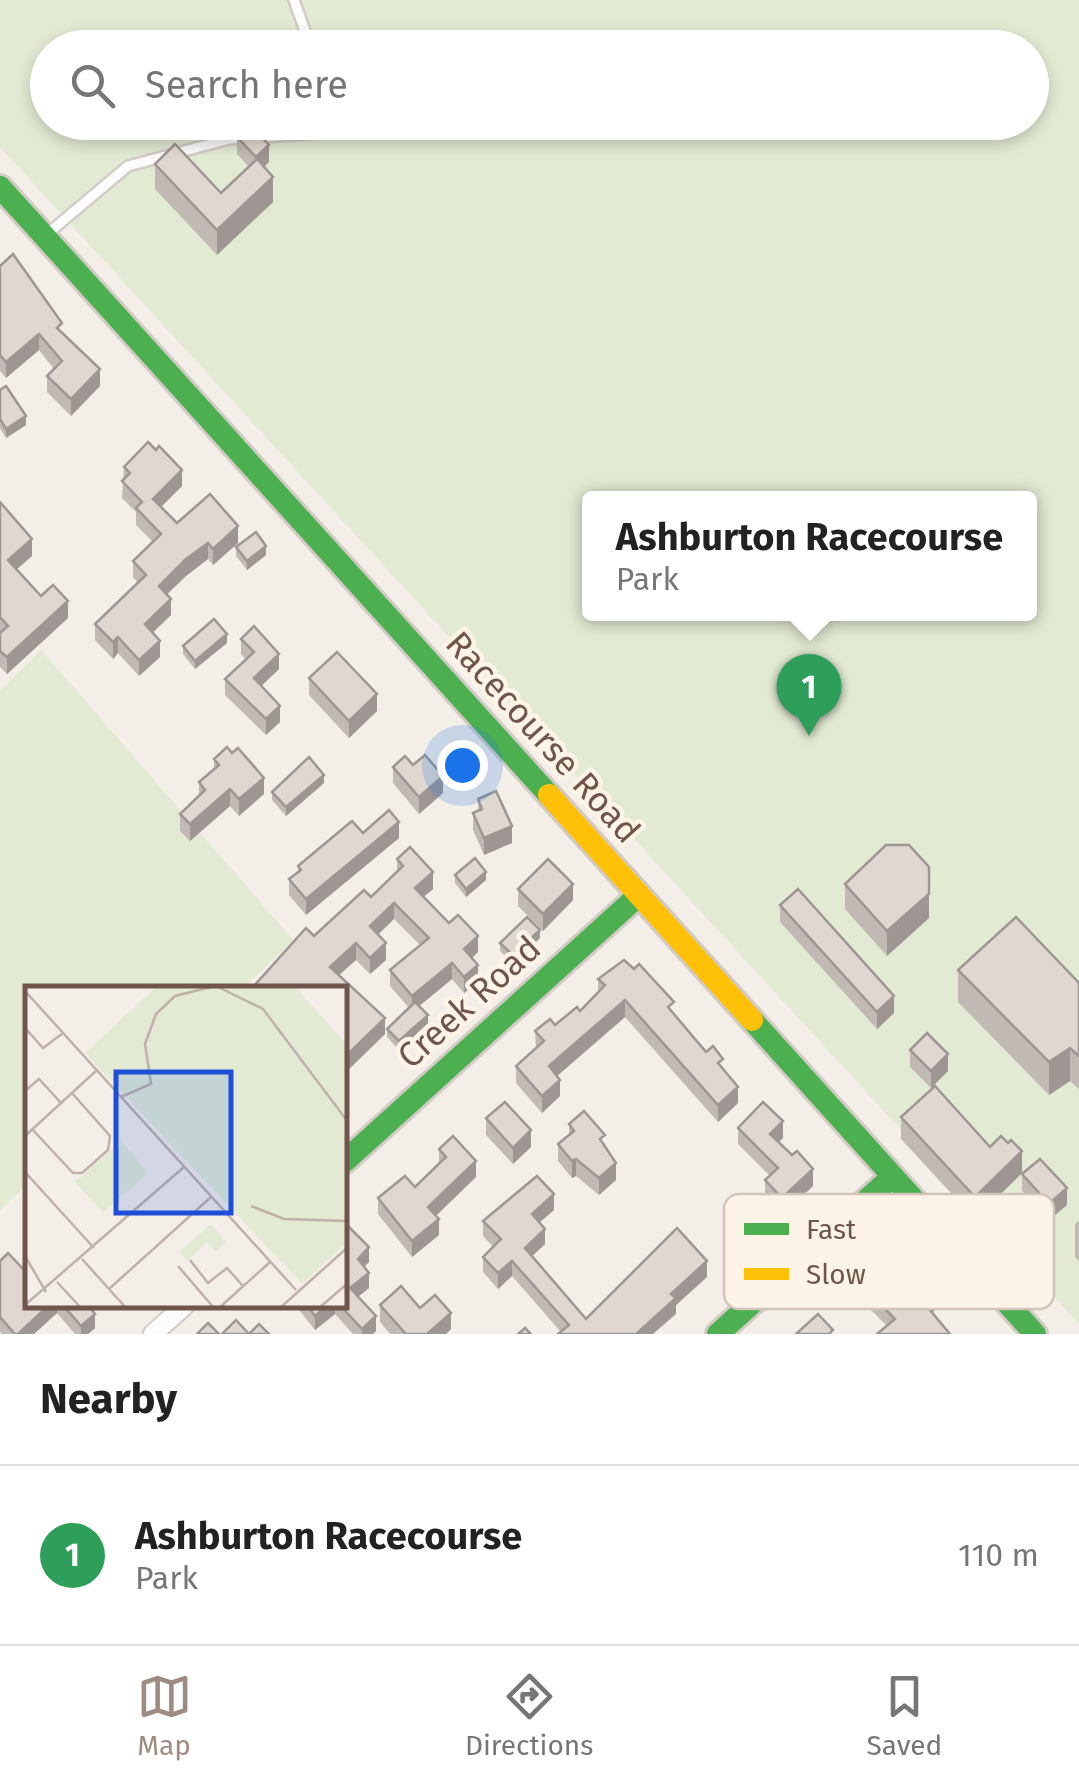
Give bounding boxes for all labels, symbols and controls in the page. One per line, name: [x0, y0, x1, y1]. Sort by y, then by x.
search box: [30, 30, 1049, 140]
icon: search: [65, 58, 120, 113]
text: Search here: [145, 62, 348, 108]
popup: [582, 491, 1037, 621]
text: Ashburton Racecourse: [616, 514, 1003, 560]
text: Park: [616, 560, 679, 598]
street label: Racecourse Road: [437, 623, 649, 851]
pin: 1: [776, 654, 842, 736]
your location: [437, 740, 488, 791]
street label: Creek Road: [389, 927, 549, 1077]
inset map: [25, 986, 348, 1309]
legend: [724, 1194, 1054, 1309]
text: Fast: [806, 1213, 857, 1246]
text: Slow: [806, 1258, 866, 1291]
text: Nearby: [40, 1374, 177, 1424]
text: Ashburton Racecourse: [135, 1513, 522, 1559]
text: 1: [65, 1536, 80, 1574]
text: 110 m: [958, 1536, 1039, 1574]
text: Park: [135, 1559, 198, 1597]
tab: Map: [137, 1669, 192, 1762]
tab: Directions: [465, 1669, 593, 1762]
tab: Saved: [867, 1669, 942, 1762]

